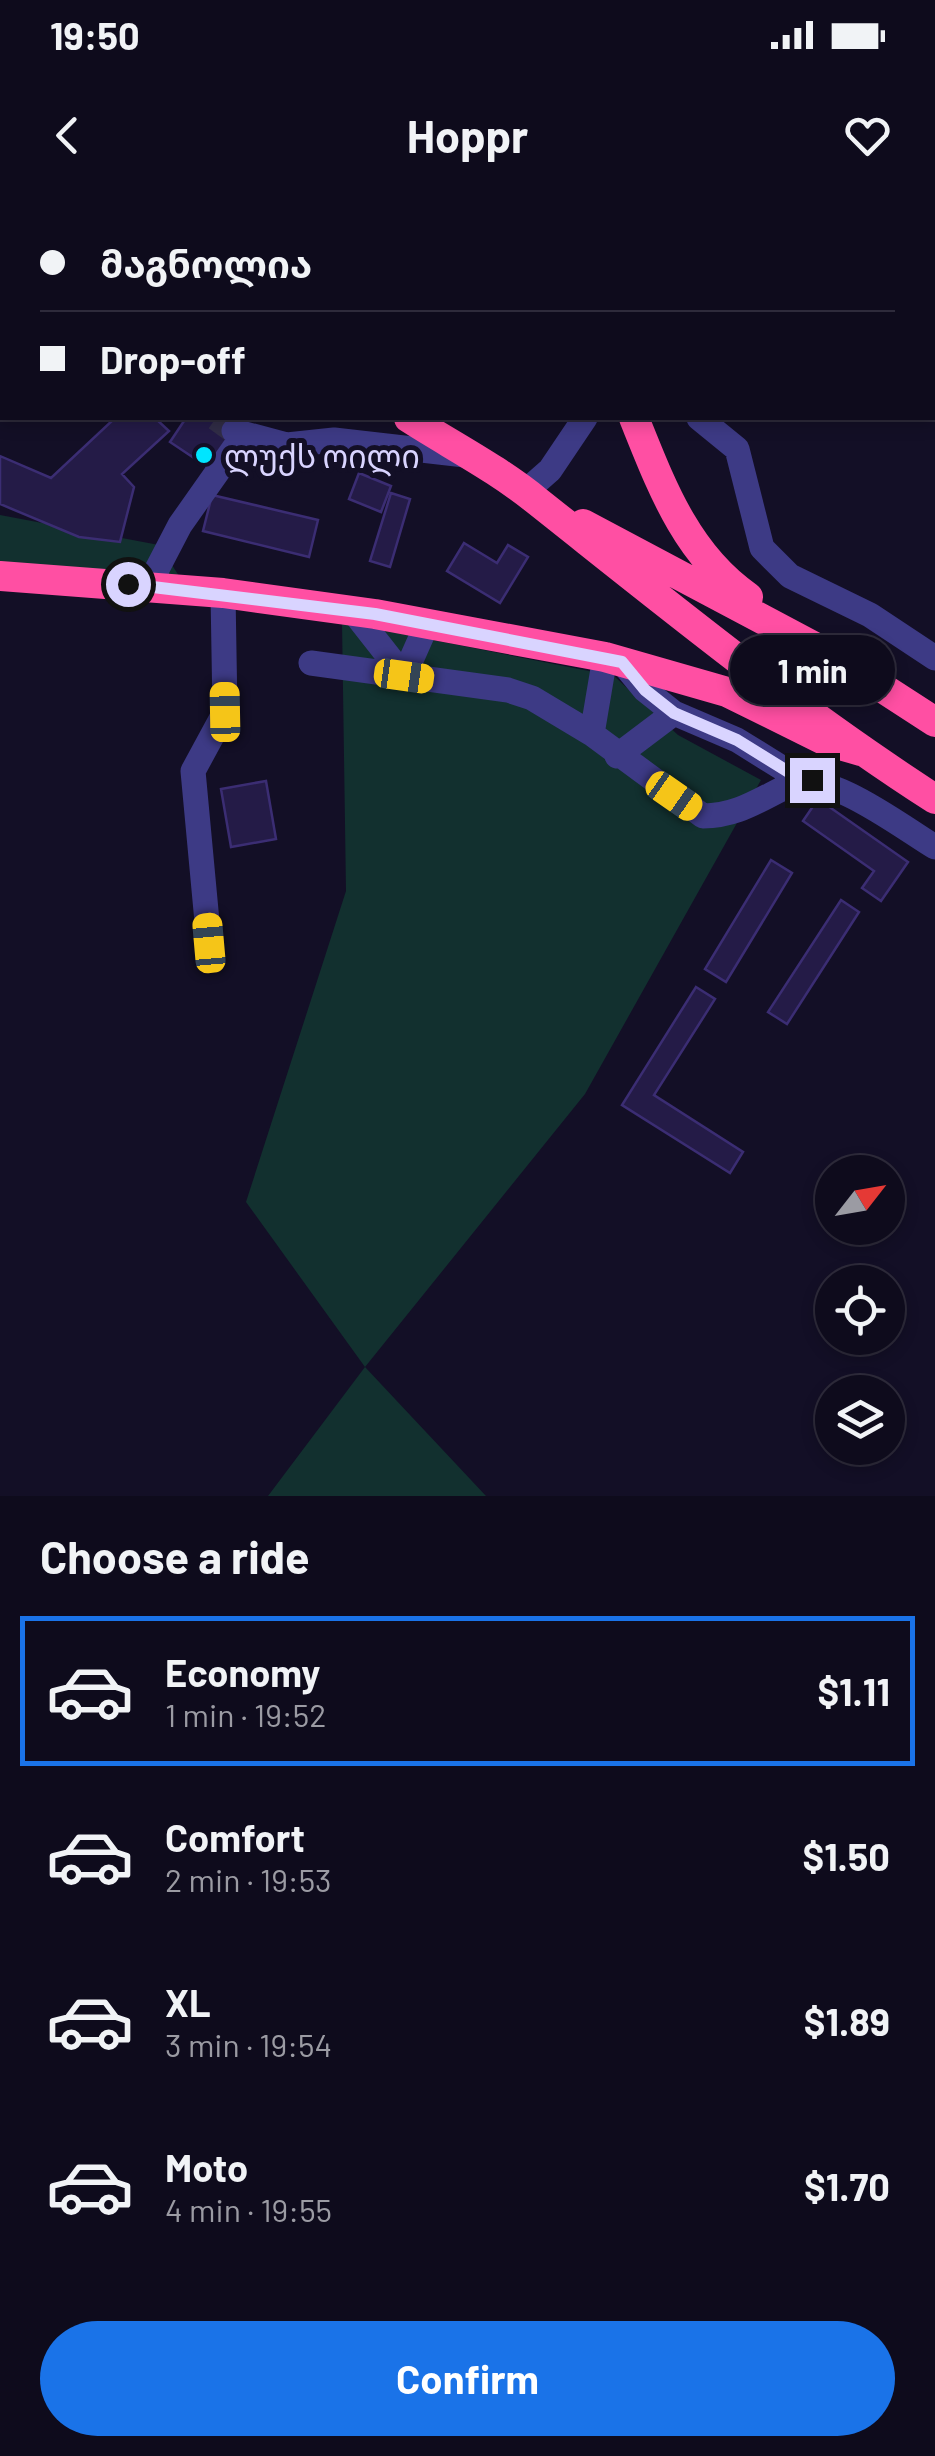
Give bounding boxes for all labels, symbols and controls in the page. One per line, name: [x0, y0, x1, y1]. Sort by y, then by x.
text: 19:50: [50, 12, 140, 58]
icon: back: [40, 108, 95, 163]
text: Hoppr: [407, 108, 528, 162]
icon: heart: [840, 108, 895, 163]
text: მაგნოლია: [100, 240, 312, 286]
text: Drop-off: [100, 336, 246, 382]
place label: ლუქს ოილი: [224, 436, 420, 477]
marker: ლუქს ოილი: [193, 444, 215, 466]
route start: [106, 562, 151, 607]
callout: 1 min: [730, 635, 894, 705]
text: 1 min: [777, 651, 848, 689]
car: [372, 657, 436, 695]
car: [209, 682, 241, 742]
route end: [790, 758, 835, 803]
car: [641, 767, 707, 825]
car: [191, 912, 227, 974]
north arrow: [815, 1155, 905, 1245]
map controls: [815, 1155, 905, 1465]
button: locate: [815, 1265, 905, 1355]
button: layers: [815, 1375, 905, 1465]
text: Choose a ride: [40, 1529, 310, 1583]
icon: car: [45, 1646, 135, 1736]
text: Economy: [165, 1649, 320, 1695]
text: $1.11: [817, 1668, 890, 1714]
text: 1 min · 19:52: [165, 1695, 326, 1733]
icon: car: [45, 1811, 135, 1901]
text: Comfort: [165, 1814, 305, 1860]
text: $1.50: [802, 1833, 890, 1879]
text: 2 min · 19:53: [165, 1860, 332, 1898]
icon: car: [45, 1976, 135, 2066]
text: XL: [165, 1979, 211, 2025]
text: $1.89: [804, 1998, 890, 2044]
text: 3 min · 19:54: [165, 2025, 332, 2063]
icon: car: [45, 2141, 135, 2231]
text: Moto: [165, 2144, 248, 2190]
text: $1.70: [804, 2163, 890, 2209]
text: 4 min · 19:55: [165, 2190, 332, 2228]
button: Confirm: [40, 2321, 895, 2436]

